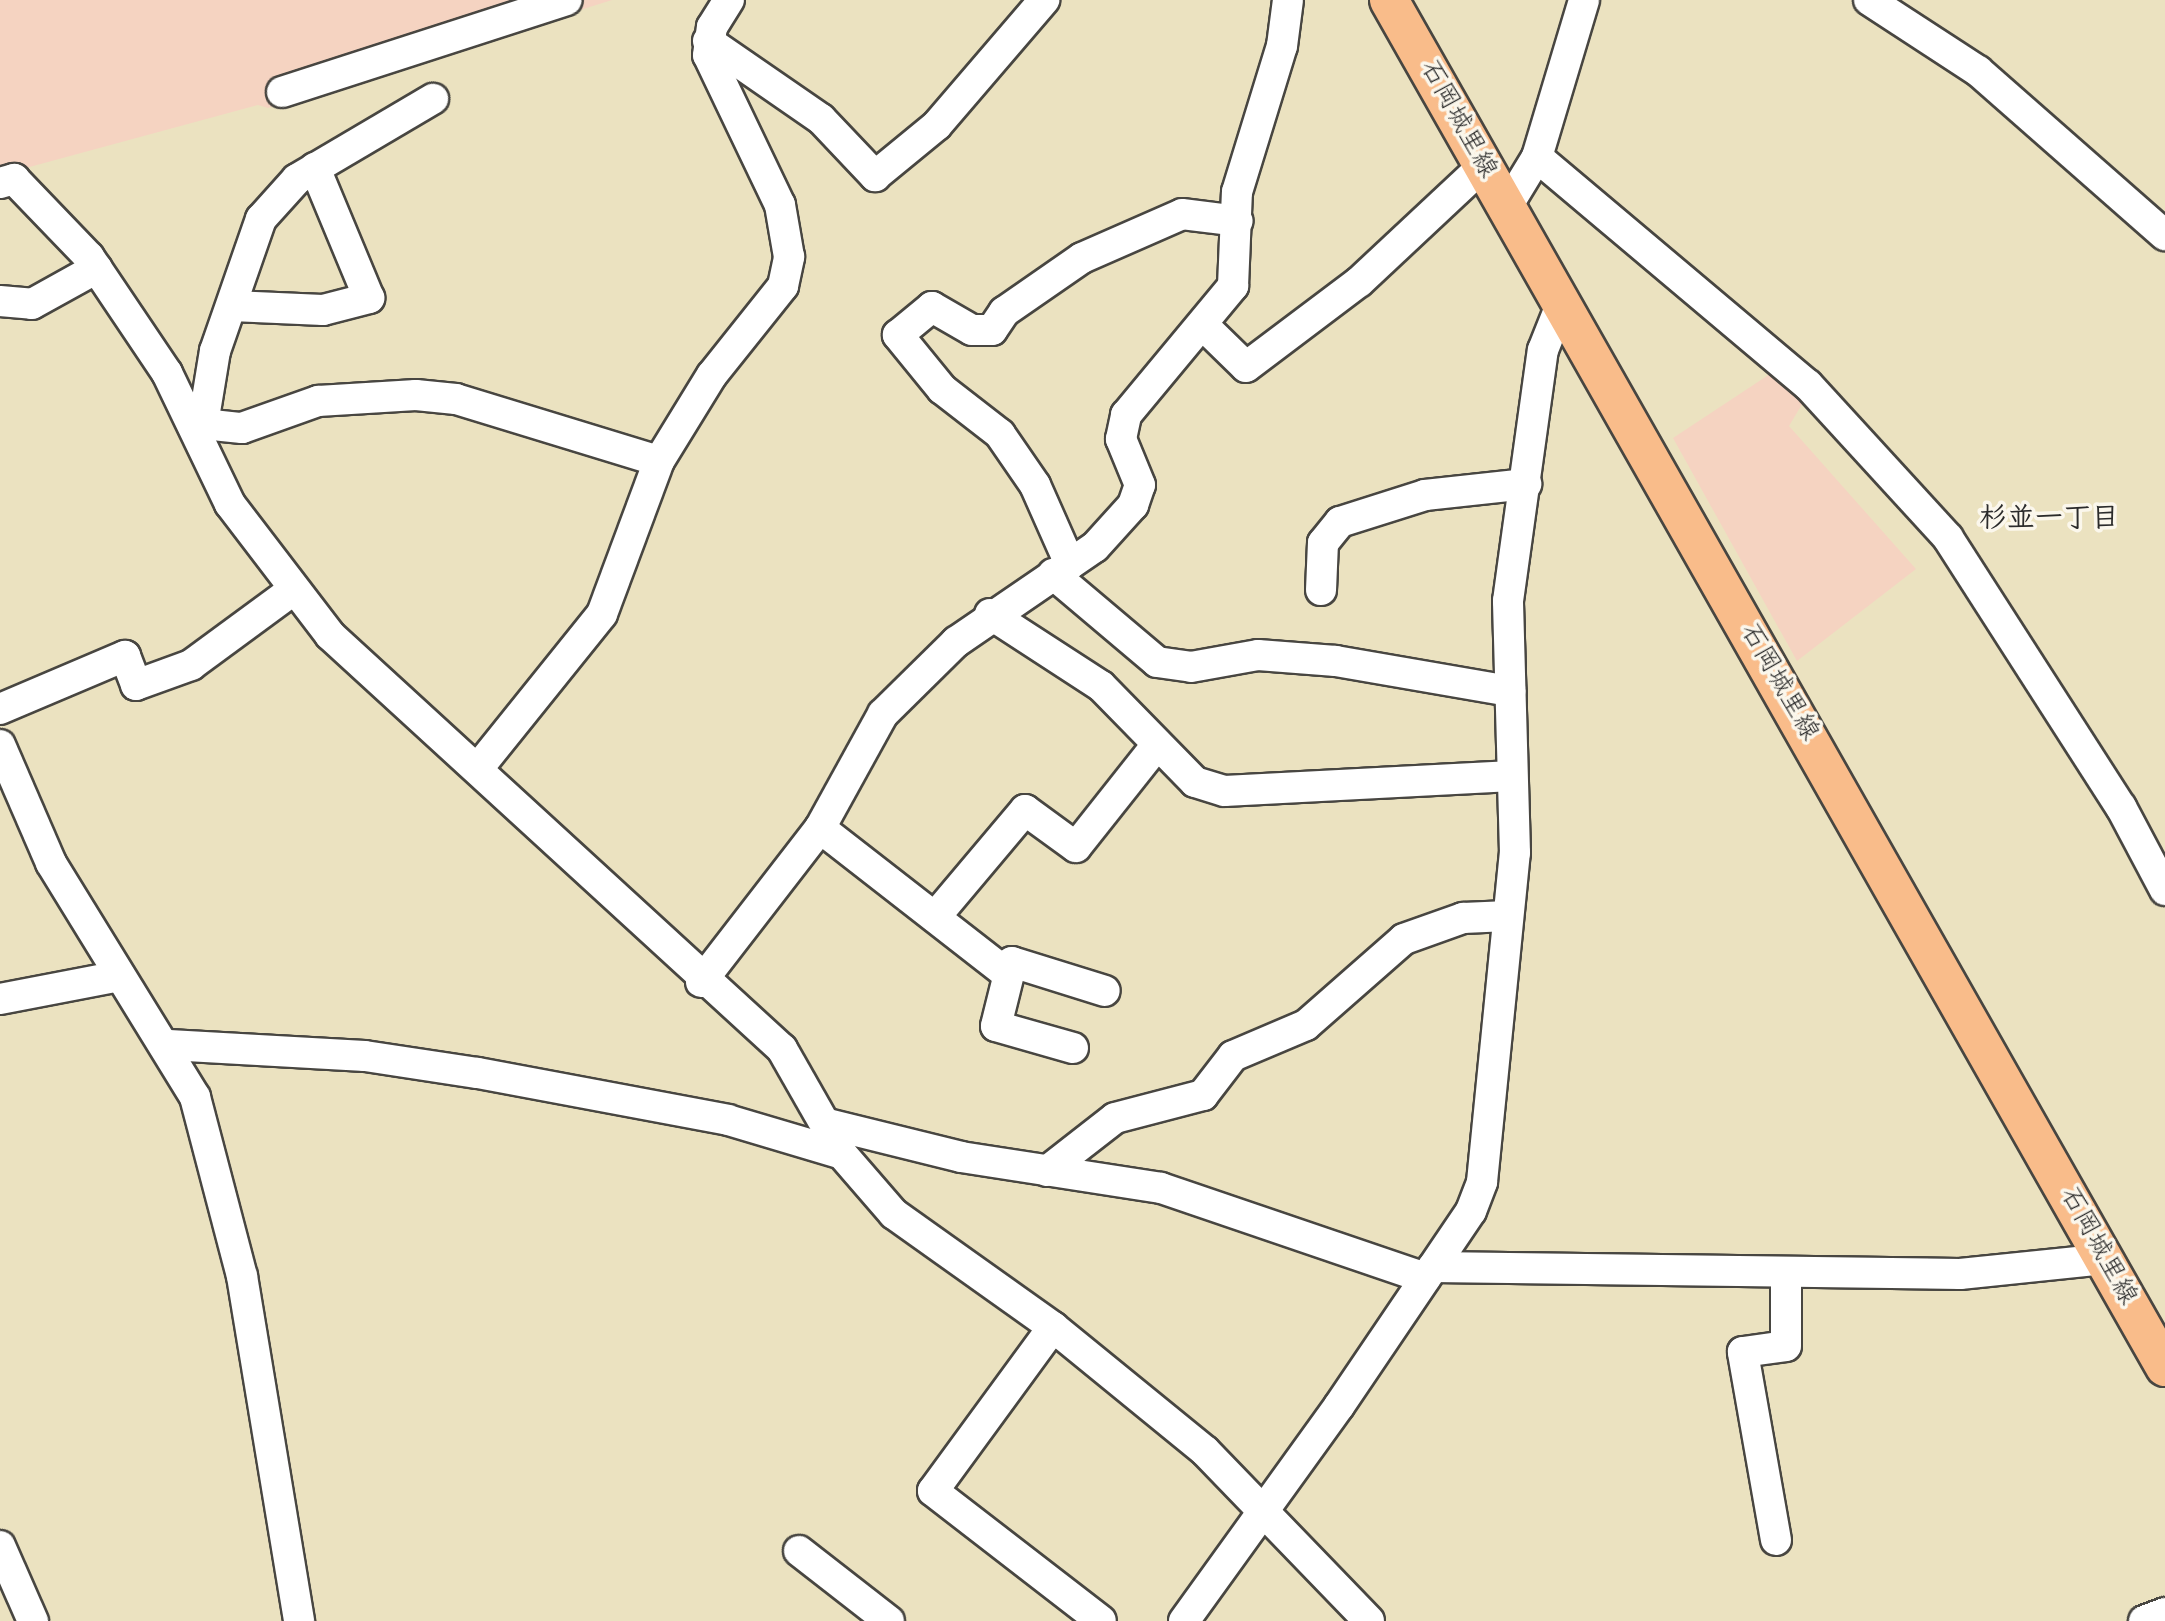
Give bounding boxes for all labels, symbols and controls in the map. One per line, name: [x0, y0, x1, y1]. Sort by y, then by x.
street label: 石岡城里線: [1412, 56, 1502, 184]
district label: 杉並一丁目: [1979, 503, 2119, 537]
street label: 石岡城里線: [1732, 619, 1824, 747]
street label: 石岡城里線: [2052, 1183, 2142, 1311]

